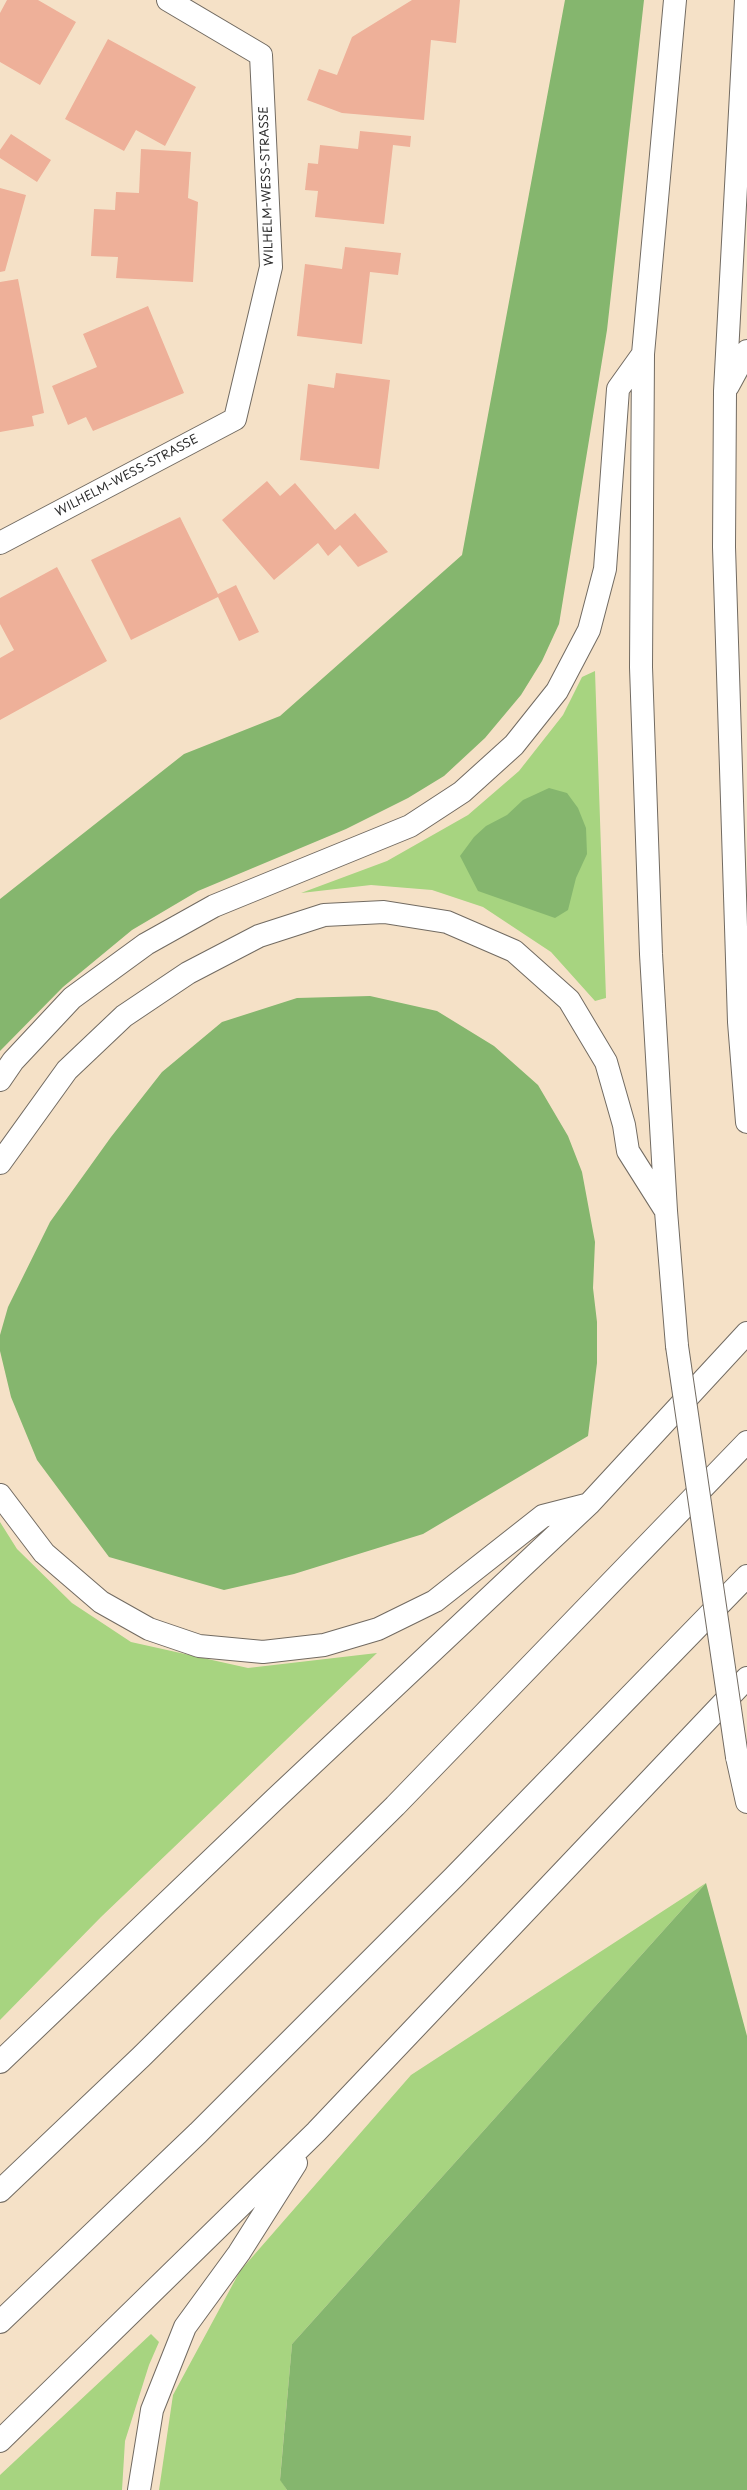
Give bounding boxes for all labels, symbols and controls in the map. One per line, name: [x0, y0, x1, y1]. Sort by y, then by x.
street label: WILHELM-WESS-STRASSE: [257, 106, 277, 266]
street label: WILHELM-WESS-STRASSE: [53, 432, 201, 520]

